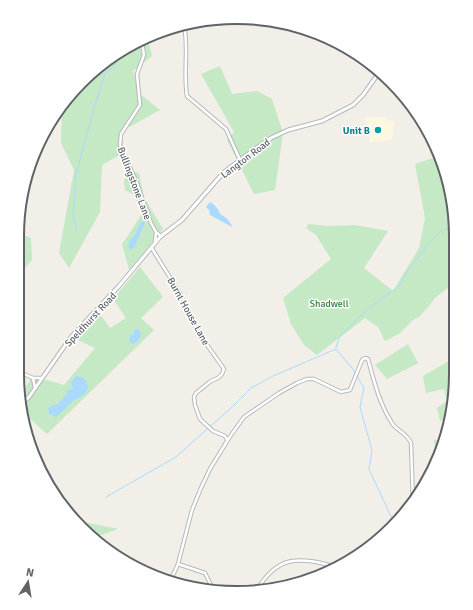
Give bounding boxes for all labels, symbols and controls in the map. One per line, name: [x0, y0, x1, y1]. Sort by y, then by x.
place label: Unit B: [343, 125, 370, 137]
marker: Unit B: [373, 125, 383, 135]
street label: Langton Road: [219, 136, 273, 181]
street label: Bullingstone Lane: [115, 145, 153, 221]
street label: Burnt House Lane: [164, 275, 212, 348]
street label: Speldhurst Road: [62, 290, 119, 349]
park label: Shadwell: [309, 298, 349, 310]
north arrow: [8, 562, 48, 602]
text: N: [25, 566, 35, 580]

